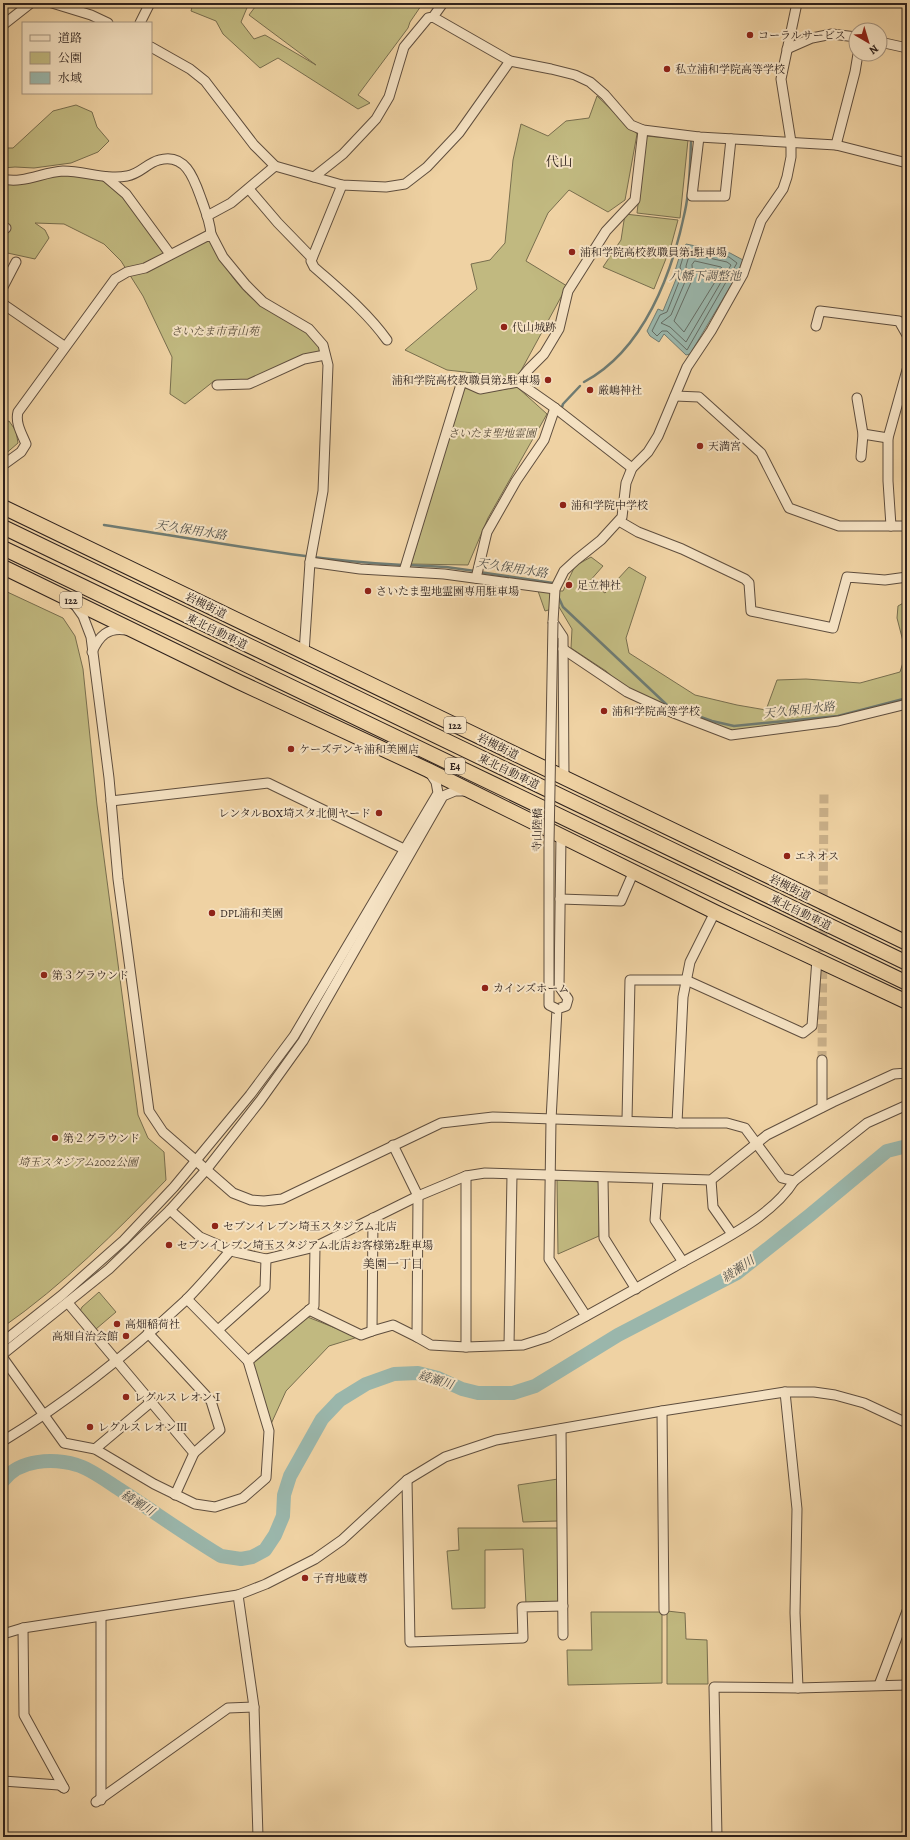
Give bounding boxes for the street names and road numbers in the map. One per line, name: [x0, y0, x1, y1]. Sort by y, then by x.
street label: 岩槻街道: [183, 589, 229, 622]
road number: 122: [60, 592, 82, 608]
street label: 東北自動車道: [184, 610, 250, 653]
road number: 122: [444, 717, 466, 733]
street label: 岩槻街道: [475, 730, 521, 763]
street label: 東北自動車道: [476, 750, 542, 793]
road number: E4: [445, 758, 465, 774]
street label: 寺山陸橋: [530, 808, 545, 852]
street label: 岩槻街道: [767, 871, 813, 904]
street label: 東北自動車道: [768, 891, 834, 934]

